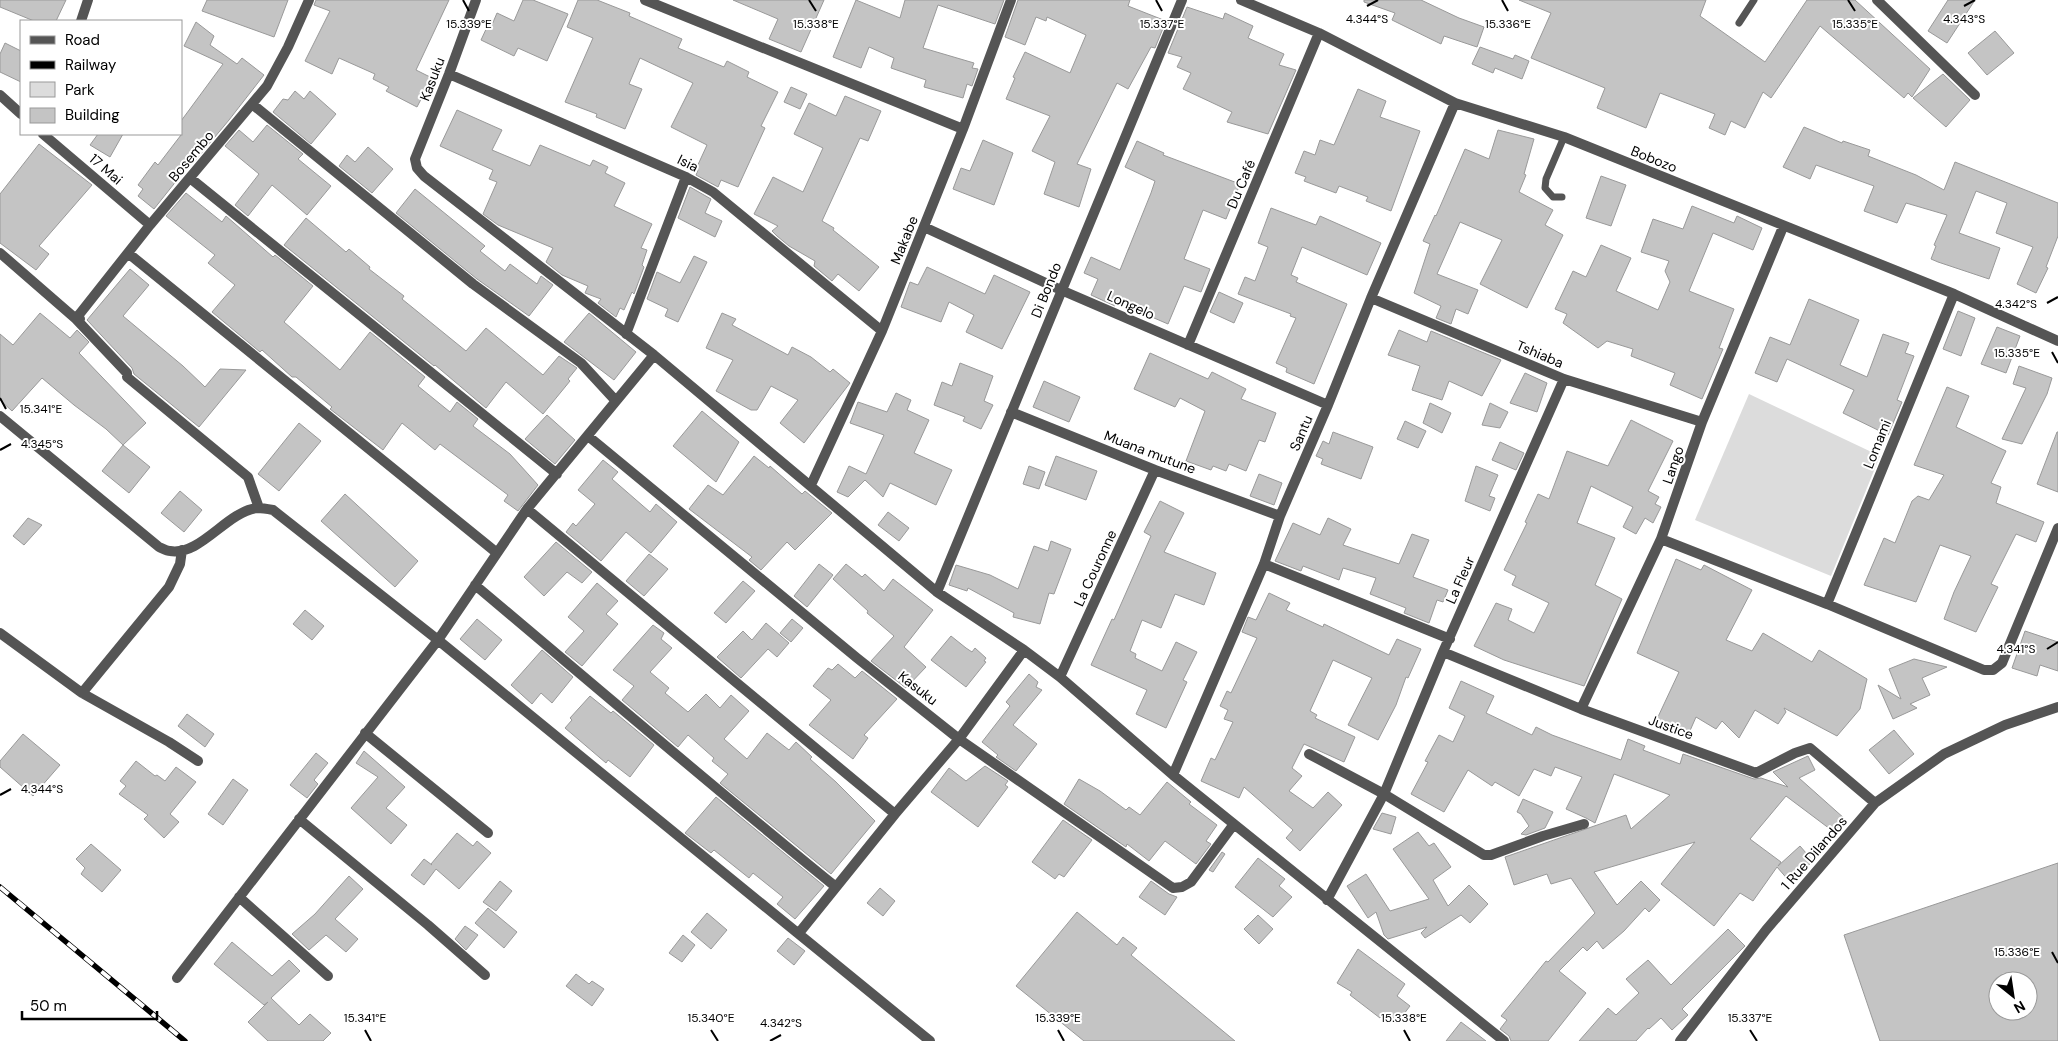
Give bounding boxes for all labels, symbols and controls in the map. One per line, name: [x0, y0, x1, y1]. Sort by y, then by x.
text: 4.344°S: [1346, 11, 1388, 27]
text: 4.343°S: [1943, 11, 1985, 27]
text: 15.339°E: [446, 16, 492, 32]
text: 15.338°E: [793, 16, 839, 32]
text: 15.337°E: [1140, 16, 1185, 32]
text: 15.336°E: [1485, 16, 1531, 32]
text: 15.335°E: [1832, 16, 1878, 32]
legend: [20, 20, 182, 135]
text: Road: [65, 30, 100, 50]
street label: Kasuku: [415, 54, 449, 104]
text: Railway: [65, 55, 117, 75]
text: Park: [65, 80, 95, 100]
text: Building: [65, 105, 120, 125]
street label: Bosembo: [164, 127, 218, 185]
street label: Bobozo: [1628, 142, 1680, 176]
street label: 17 Mai: [86, 150, 126, 188]
street label: Isia: [674, 150, 702, 176]
street label: Du Café: [1223, 157, 1259, 211]
street label: Makabe: [886, 213, 922, 267]
street label: Di Bondo: [1027, 259, 1065, 321]
street label: Longelo: [1104, 287, 1158, 323]
text: 4.342°S: [1995, 296, 2037, 312]
street label: Tshiaba: [1514, 336, 1566, 372]
text: 15.335°E: [1994, 345, 2040, 361]
text: 15.341°E: [20, 401, 62, 417]
street label: Santu: [1285, 412, 1317, 454]
street label: Lomami: [1859, 417, 1895, 471]
street label: Muana mutune: [1102, 426, 1198, 478]
text: 4.345°S: [21, 436, 63, 452]
street label: Lango: [1658, 444, 1688, 486]
street label: La Couronne: [1069, 527, 1121, 609]
street label: La Fleur: [1442, 553, 1478, 607]
text: 4.341°S: [1997, 641, 2035, 657]
street label: Kasuku: [894, 667, 942, 709]
street label: Justice: [1646, 711, 1696, 743]
text: 4.344°S: [21, 781, 63, 797]
street label: 1 Rue Dilandos: [1777, 812, 1851, 894]
text: 15.336°E: [1994, 944, 2040, 960]
north arrow: [1988, 971, 2038, 1021]
scale bar: [22, 988, 158, 1020]
text: 50 m: [30, 996, 67, 1016]
text: N: [2011, 997, 2028, 1018]
text: 15.341°E: [344, 1010, 386, 1026]
text: 15.340°E: [688, 1010, 735, 1026]
text: 15.339°E: [1035, 1010, 1081, 1026]
text: 15.338°E: [1381, 1010, 1427, 1026]
text: 15.337°E: [1728, 1010, 1773, 1026]
text: 4.342°S: [760, 1015, 802, 1031]

